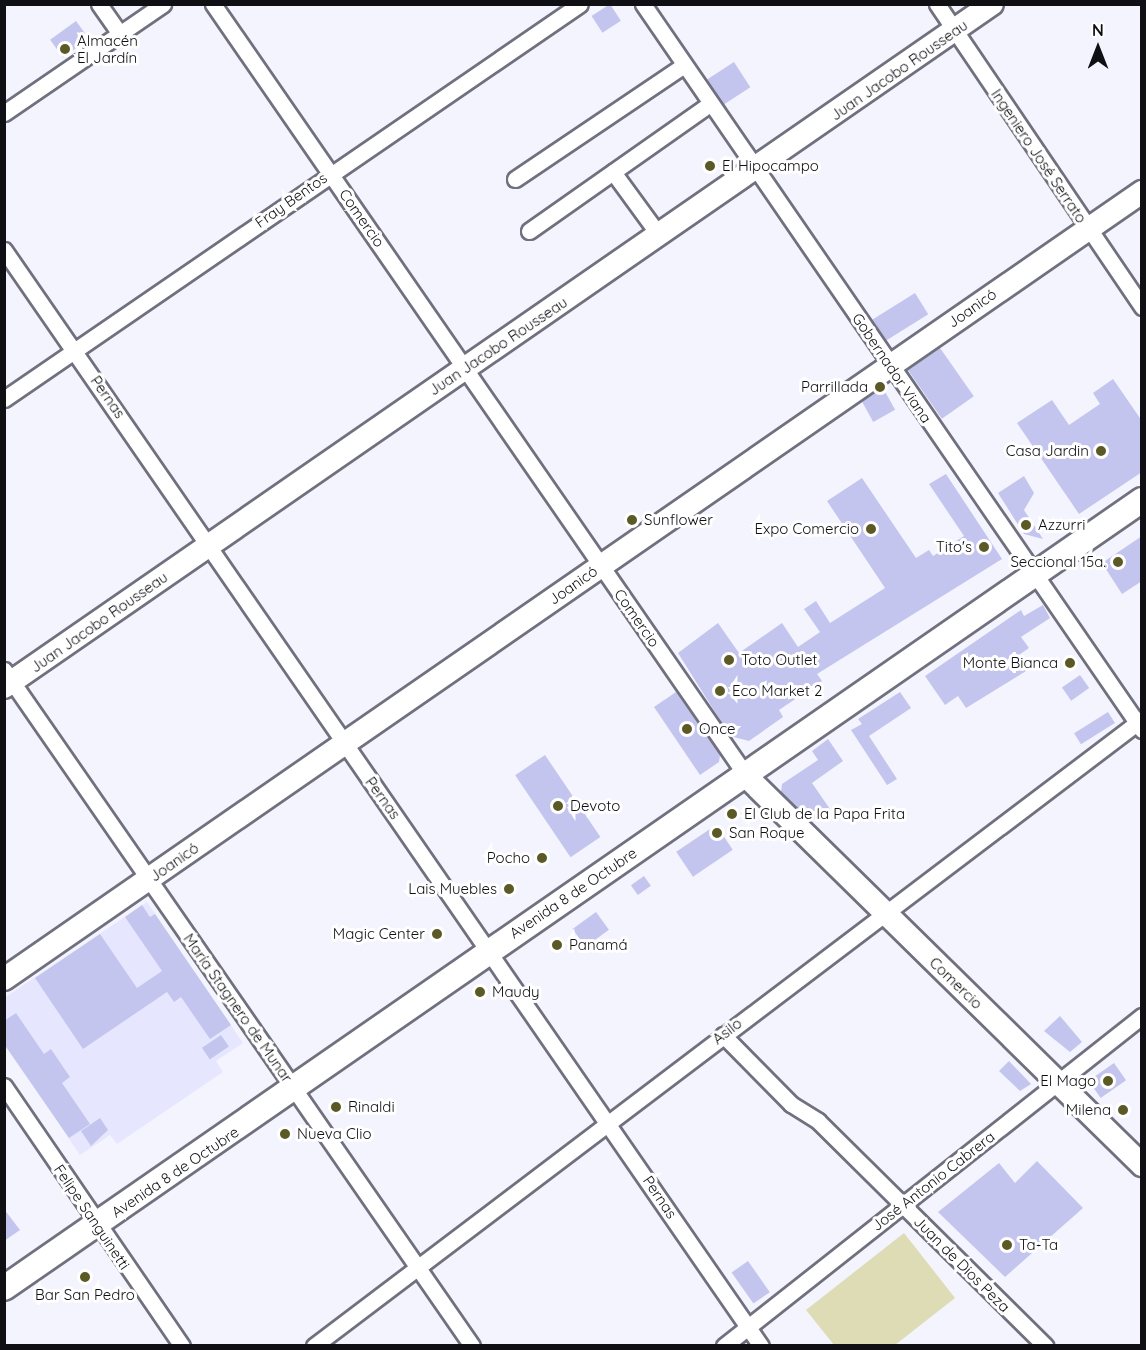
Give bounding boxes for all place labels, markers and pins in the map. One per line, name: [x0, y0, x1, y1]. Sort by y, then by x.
place label: Almacén El Jardín: [77, 31, 138, 66]
marker: Almacén El Jardín: [58, 42, 72, 56]
place label: El Hipocampo: [722, 157, 819, 175]
marker: El Hipocampo: [703, 159, 717, 173]
place label: Parrillada: [801, 378, 868, 396]
marker: Parrillada: [873, 380, 887, 394]
place label: Casa Jardin: [1006, 442, 1089, 460]
marker: Casa Jardin: [1094, 444, 1108, 458]
place label: Sunflower: [644, 511, 713, 529]
marker: Sunflower: [625, 513, 639, 527]
place label: Azzurri: [1038, 516, 1085, 534]
marker: Azzurri: [1019, 518, 1033, 532]
place label: Expo Comercio: [754, 520, 859, 538]
marker: Expo Comercio: [864, 522, 878, 536]
place label: Tito's: [936, 538, 972, 556]
marker: Tito's: [977, 540, 991, 554]
place label: Seccional 15a.: [1010, 553, 1106, 571]
marker: Seccional 15a.: [1111, 555, 1125, 569]
place label: Toto Outlet: [741, 651, 817, 669]
marker: Toto Outlet: [722, 653, 736, 667]
place label: Monte Bianca: [963, 654, 1058, 672]
marker: Monte Bianca: [1063, 656, 1077, 670]
place label: Eco Market 2: [732, 682, 822, 700]
marker: Eco Market 2: [713, 684, 727, 698]
place label: Once: [699, 720, 735, 738]
marker: Once: [680, 722, 694, 736]
place label: Devoto: [570, 797, 620, 815]
marker: Devoto: [551, 799, 565, 813]
place label: El Club de la Papa Frita: [744, 805, 905, 823]
marker: El Club de la Papa Frita: [725, 807, 739, 821]
place label: San Roque: [729, 824, 804, 842]
marker: San Roque: [710, 826, 724, 840]
place label: Pocho: [487, 849, 530, 867]
marker: Pocho: [535, 851, 549, 865]
place label: Lais Muebles: [408, 880, 497, 898]
marker: Lais Muebles: [502, 882, 516, 896]
place label: Magic Center: [333, 925, 425, 943]
marker: Magic Center: [430, 927, 444, 941]
place label: Panamá: [569, 936, 627, 954]
marker: Panamá: [550, 938, 564, 952]
place label: Maudy: [492, 983, 539, 1001]
marker: Maudy: [473, 985, 487, 999]
place label: El Mago: [1040, 1072, 1096, 1090]
marker: El Mago: [1101, 1074, 1115, 1088]
place label: Rinaldi: [348, 1098, 395, 1116]
marker: Rinaldi: [329, 1100, 343, 1114]
place label: Milena: [1066, 1101, 1111, 1119]
marker: Milena: [1116, 1103, 1130, 1117]
place label: Nueva Clio: [297, 1125, 371, 1143]
marker: Nueva Clio: [278, 1127, 292, 1141]
place label: Ta-Ta: [1019, 1236, 1058, 1254]
marker: Ta-Ta: [1000, 1238, 1014, 1252]
marker: Bar San Pedro: [78, 1270, 92, 1284]
place label: Bar San Pedro: [35, 1286, 135, 1304]

